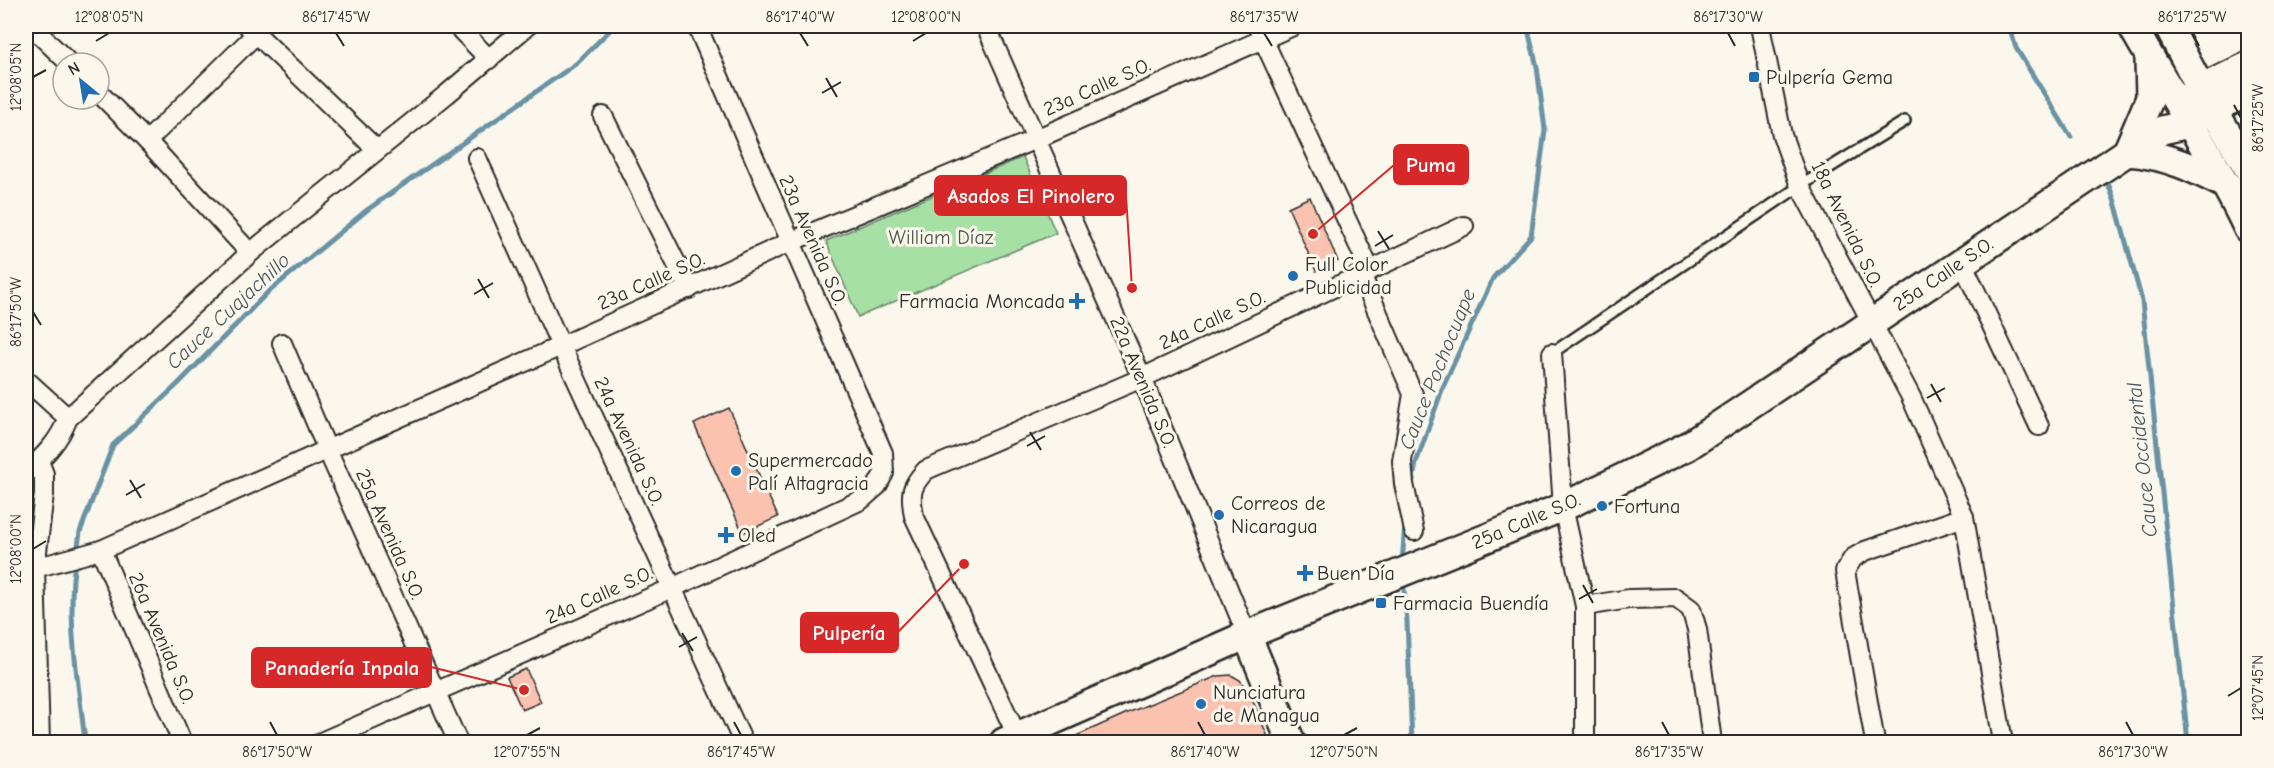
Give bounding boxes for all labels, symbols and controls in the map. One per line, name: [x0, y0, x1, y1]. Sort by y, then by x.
text: 12°08'05"N: [75, 8, 143, 26]
text: 86°17'45"W: [302, 8, 370, 26]
text: 86°17'40"W: [765, 8, 835, 26]
text: 12°08'00"N: [891, 8, 961, 26]
text: 86°17'35"W: [1230, 8, 1298, 26]
text: 86°17'30"W: [1693, 8, 1763, 26]
text: 86°17'25"W: [2158, 8, 2226, 26]
text: 12°08'05"N: [7, 43, 25, 111]
north arrow: [51, 51, 111, 111]
street label: 23a Calle S.O.: [1040, 53, 1154, 121]
text: N: [65, 58, 83, 79]
place label: Pulpería Gema: [1766, 66, 1893, 89]
marker: Pulpería Gema: [1747, 70, 1761, 84]
text: 86°17'25"W: [2249, 84, 2267, 152]
callout: Puma: [1394, 145, 1468, 184]
text: Puma: [1406, 153, 1456, 177]
street label: 18a Avenida S.O.: [1807, 157, 1887, 291]
street label: 23a Avenida S.O.: [774, 172, 852, 308]
callout: Asados El Pinolero: [935, 176, 1126, 215]
text: Asados El Pinolero: [947, 184, 1115, 208]
park label: William Díaz: [889, 226, 994, 249]
street label: 25a Calle S.O.: [1889, 232, 1997, 316]
street label: 23a Calle S.O.: [594, 247, 708, 315]
water label: Cauce Cuajachillo: [161, 248, 295, 374]
place label: Full Color Publicidad: [1305, 253, 1392, 299]
marker: Full Color Publicidad: [1286, 269, 1300, 283]
text: 86°17'50"W: [7, 277, 25, 347]
street label: 24a Calle S.O.: [1155, 285, 1269, 355]
water label: Cauce Pochocuape: [1394, 285, 1480, 453]
place label: Farmacia Moncada: [899, 290, 1065, 313]
marker: Farmacia Moncada: [1070, 294, 1084, 308]
street label: 22a Avenida S.O.: [1105, 313, 1181, 451]
street label: 24a Avenida S.O.: [589, 373, 669, 509]
water label: Cauce Occidental: [2122, 381, 2162, 539]
place label: Supermercado Palí Altagracia: [748, 449, 873, 495]
marker: Supermercado Palí Altagracia: [729, 464, 743, 478]
street label: 25a Avenida S.O.: [351, 465, 429, 603]
street label: 25a Calle S.O.: [1468, 488, 1584, 554]
place label: Correos de Nicaragua: [1231, 492, 1325, 538]
place label: Fortuna: [1614, 495, 1680, 518]
marker: Fortuna: [1595, 499, 1609, 513]
marker: Correos de Nicaragua: [1212, 508, 1226, 522]
text: 12°08'00"N: [7, 514, 25, 584]
place label: Oled: [738, 524, 776, 547]
marker: Oled: [719, 528, 733, 542]
street label: 24a Calle S.O.: [542, 561, 656, 629]
place label: Buen Día: [1317, 562, 1395, 585]
marker: Buen Día: [1298, 566, 1312, 580]
street label: 26a Avenida S.O.: [124, 569, 200, 707]
place label: Farmacia Buendía: [1393, 592, 1549, 615]
marker: Farmacia Buendía: [1374, 596, 1388, 610]
callout: Pulpería: [801, 613, 898, 652]
text: Pulpería: [813, 621, 885, 645]
callout: Panadería Inpala: [252, 648, 431, 687]
text: 12°07'45"N: [2249, 655, 2267, 721]
text: Panadería Inpala: [265, 656, 419, 680]
place label: Nunciatura de Managua: [1213, 681, 1320, 727]
marker: Nunciatura de Managua: [1194, 697, 1208, 711]
text: 86°17'50"W: [242, 743, 312, 761]
text: 12°07'55"N: [494, 743, 560, 761]
text: 86°17'45"W: [707, 743, 775, 761]
text: 86°17'40"W: [1170, 743, 1240, 761]
text: 12°07'50"N: [1310, 743, 1378, 761]
text: 86°17'35"W: [1635, 743, 1703, 761]
text: 86°17'30"W: [2098, 743, 2168, 761]

